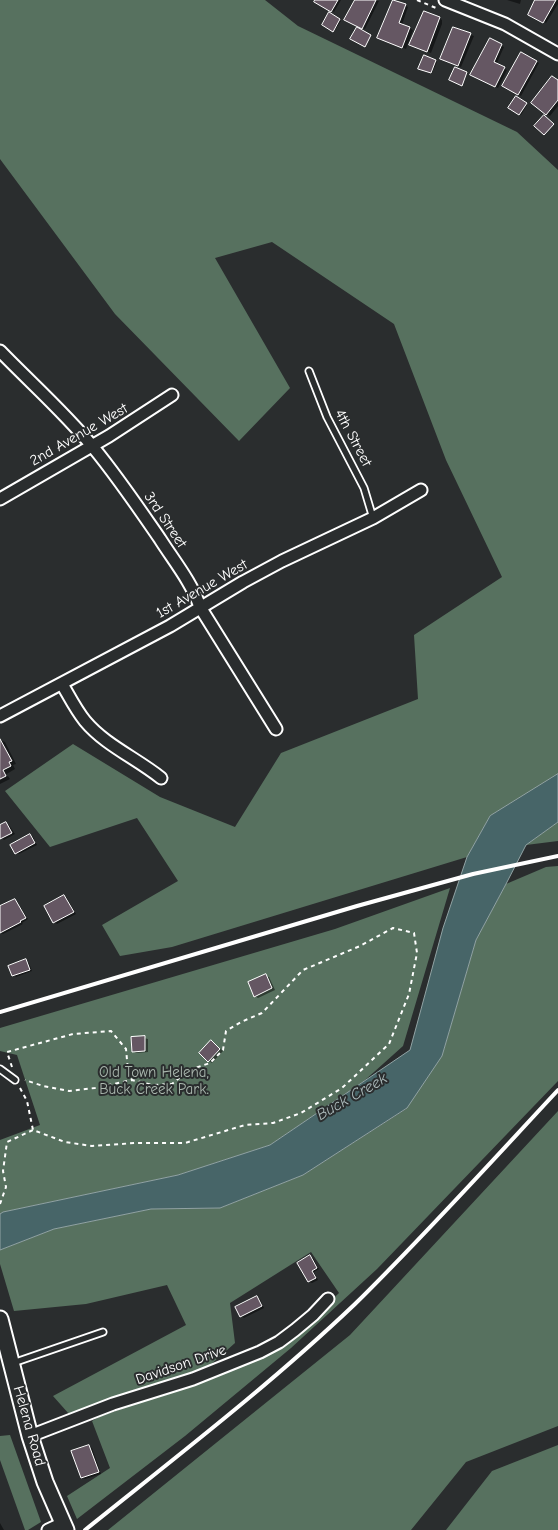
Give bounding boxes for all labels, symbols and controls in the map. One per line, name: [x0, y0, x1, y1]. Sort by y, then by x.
street label: 2nd Avenue West: [27, 400, 131, 470]
street label: 4th Street: [330, 406, 376, 470]
street label: 3rd Street: [140, 489, 190, 551]
street label: 1st Avenue West: [153, 556, 251, 622]
park label: Old Town Helena, Buck Creek Park.: [99, 1064, 209, 1099]
water label: Buck Creek: [313, 1069, 391, 1125]
street label: Davidson Drive: [133, 1341, 229, 1389]
street label: Helena Road: [9, 1384, 49, 1468]

